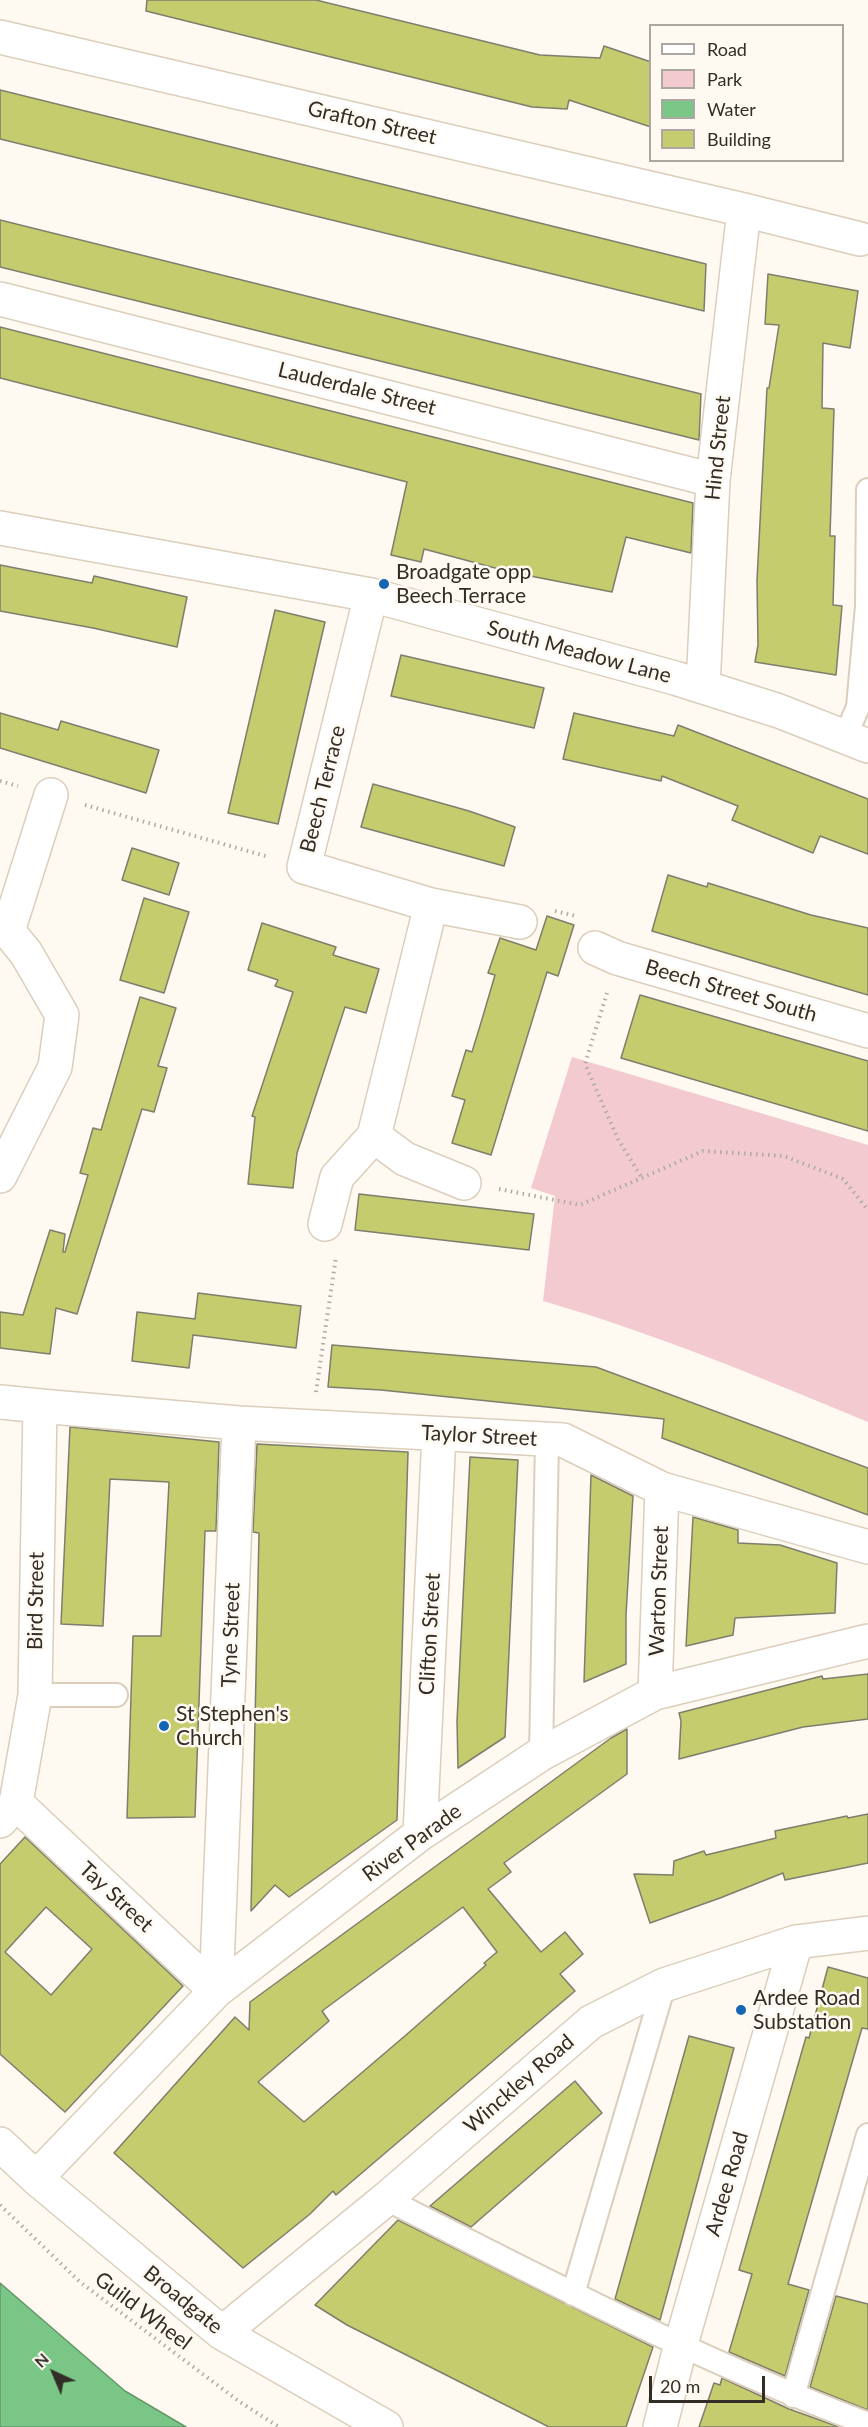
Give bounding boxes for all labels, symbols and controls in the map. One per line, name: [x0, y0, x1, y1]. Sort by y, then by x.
legend: [649, 24, 844, 162]
text: Road: [707, 38, 747, 60]
text: Park: [707, 68, 742, 90]
street label: Grafton Street: [305, 96, 439, 150]
text: Water: [707, 98, 756, 120]
text: Building: [707, 128, 771, 150]
street label: Lauderdale Street: [275, 357, 439, 421]
street label: Hind Street: [700, 394, 736, 502]
place label: Broadgate opp Beech Terrace: [396, 559, 531, 609]
marker: Broadgate opp Beech Terrace: [377, 577, 391, 591]
street label: South Meadow Lane: [484, 615, 674, 689]
street label: Beech Terrace: [295, 723, 351, 855]
street label: Beech Street South: [642, 954, 820, 1028]
street label: Taylor Street: [420, 1420, 538, 1452]
street label: Warton Street: [644, 1525, 674, 1657]
street label: Bird Street: [23, 1552, 49, 1650]
street label: Clifton Street: [414, 1572, 446, 1696]
street label: Tyne Street: [217, 1582, 245, 1688]
place label: St Stephen's Church: [176, 1701, 289, 1751]
marker: St Stephen's Church: [157, 1719, 171, 1733]
street label: River Parade: [358, 1799, 466, 1887]
street label: Tay Street: [74, 1857, 158, 1937]
place label: Ardee Road Substation: [753, 1985, 860, 2035]
marker: Ardee Road Substation: [734, 2003, 748, 2017]
street label: Winckley Road: [459, 2029, 579, 2139]
street label: Ardee Road: [700, 2129, 754, 2239]
street label: Broadgate: [138, 2260, 228, 2340]
street label: Guild Wheel: [90, 2266, 196, 2356]
north arrow: [24, 2343, 84, 2403]
text: N: [30, 2349, 52, 2371]
scale bar: [652, 2364, 768, 2402]
text: 20 m: [660, 2375, 700, 2397]

